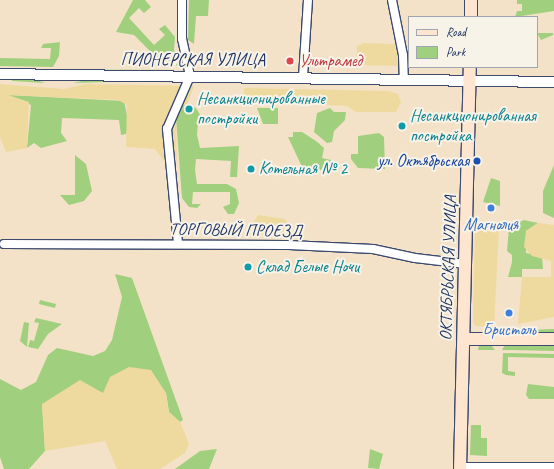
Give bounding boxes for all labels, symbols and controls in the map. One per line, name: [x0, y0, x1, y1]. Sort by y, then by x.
legend: [408, 16, 538, 68]
text: Road: [446, 24, 466, 40]
text: Park: [446, 44, 465, 60]
street label: ПИОНЕРСКАЯ УЛИЦА: [121, 50, 265, 70]
place label: Ультрамед: [299, 51, 362, 71]
marker: Ультрамед: [284, 55, 296, 67]
place label: Несанкционированные постройки: [197, 89, 325, 129]
marker: Несанкционированные постройки: [184, 104, 194, 114]
place label: Несанкционированная постройка: [410, 106, 536, 146]
marker: Несанкционированная постройка: [397, 121, 407, 131]
place label: ул. Октябрьская: [377, 151, 469, 171]
marker: ул. Октябрьская: [472, 156, 482, 166]
place label: Котельная № 2: [259, 159, 347, 179]
marker: Котельная № 2: [246, 164, 256, 174]
street label: ОКТЯБРЬСКАЯ УЛИЦА: [435, 195, 461, 341]
marker: Магнолия: [486, 203, 496, 213]
place label: Магнолия: [464, 215, 518, 235]
street label: ТОРГОВЫЙ ПРОЕЗД: [170, 219, 302, 241]
place label: Склад Белые Ночи: [256, 257, 360, 277]
marker: Склад Белые Ночи: [243, 262, 253, 272]
marker: Бристоль: [504, 308, 514, 318]
place label: Бристоль: [483, 320, 535, 340]

